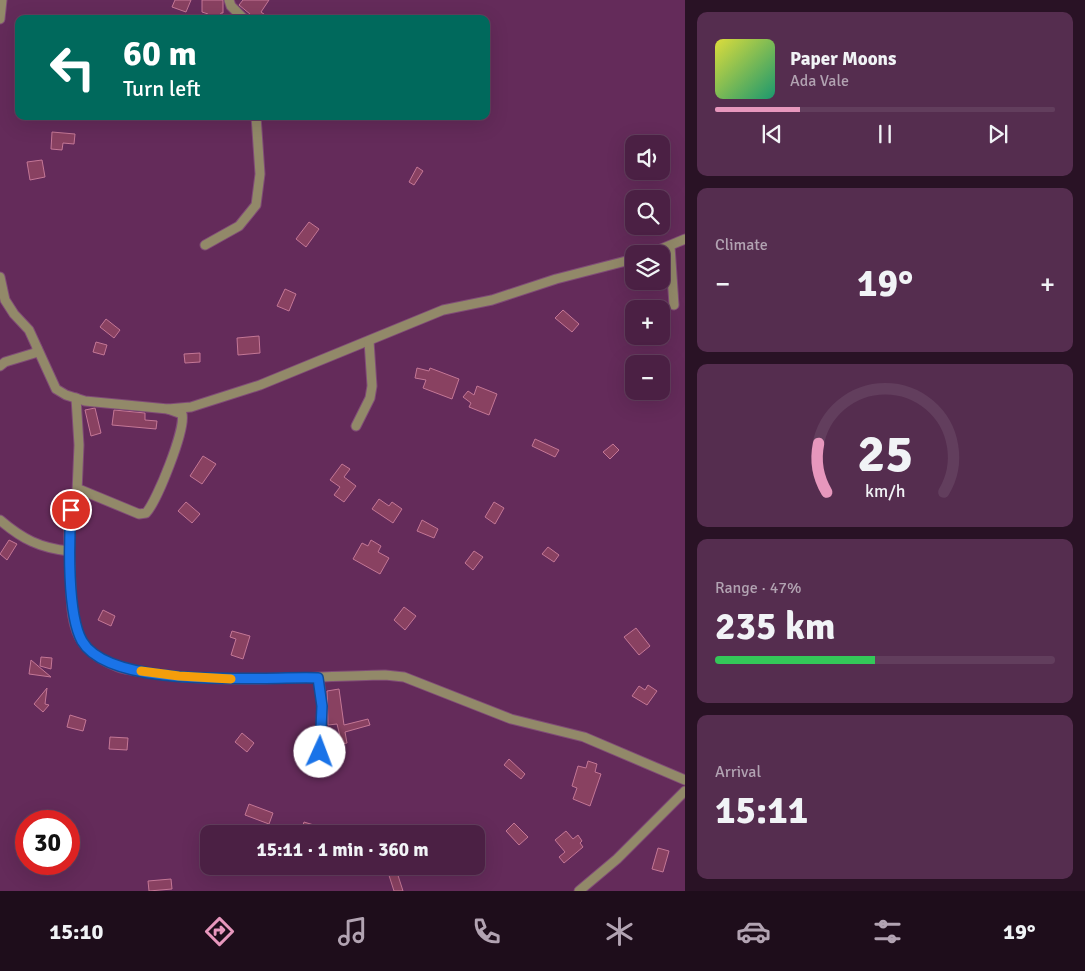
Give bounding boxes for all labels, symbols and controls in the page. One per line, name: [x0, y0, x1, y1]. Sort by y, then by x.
text: 60 m: [123, 32, 197, 75]
icon: left: [40, 35, 105, 100]
text: Paper Moons: [790, 47, 896, 71]
text: Ada Vale: [790, 71, 849, 91]
text: Turn left: [123, 75, 201, 102]
icon: previous: [758, 120, 786, 148]
icon: pause: [871, 120, 899, 148]
icon: next: [984, 120, 1012, 148]
map controls: [625, 135, 670, 400]
button: sound: [625, 135, 670, 180]
button: search: [625, 190, 670, 235]
text: Climate: [715, 235, 768, 255]
button: layers: [625, 245, 670, 290]
text: 19°: [857, 260, 913, 307]
text: −: [715, 267, 730, 301]
text: +: [1040, 267, 1055, 301]
button: +: [625, 300, 670, 345]
button: −: [625, 355, 670, 400]
text: 25: [857, 422, 913, 486]
text: km/h: [865, 480, 905, 502]
pin: [50, 489, 92, 531]
icon: arrive: [57, 496, 85, 524]
text: Range · 47%: [715, 578, 801, 598]
text: 235 km: [715, 603, 836, 650]
position arrow: [293, 725, 345, 777]
text: Arrival: [715, 762, 761, 782]
text: 15:11: [715, 787, 808, 834]
speed limit sign: 30: [15, 810, 80, 875]
text: 15:11 · 1 min · 360 m: [256, 838, 429, 862]
icon: directions: [202, 914, 237, 949]
icon: music: [335, 914, 370, 949]
icon: phone: [469, 914, 504, 949]
icon: climate: [602, 914, 637, 949]
icon: car: [736, 914, 771, 949]
icon: filters: [870, 914, 905, 949]
text: 15:10: [49, 918, 103, 945]
text: 19°: [1003, 918, 1036, 945]

